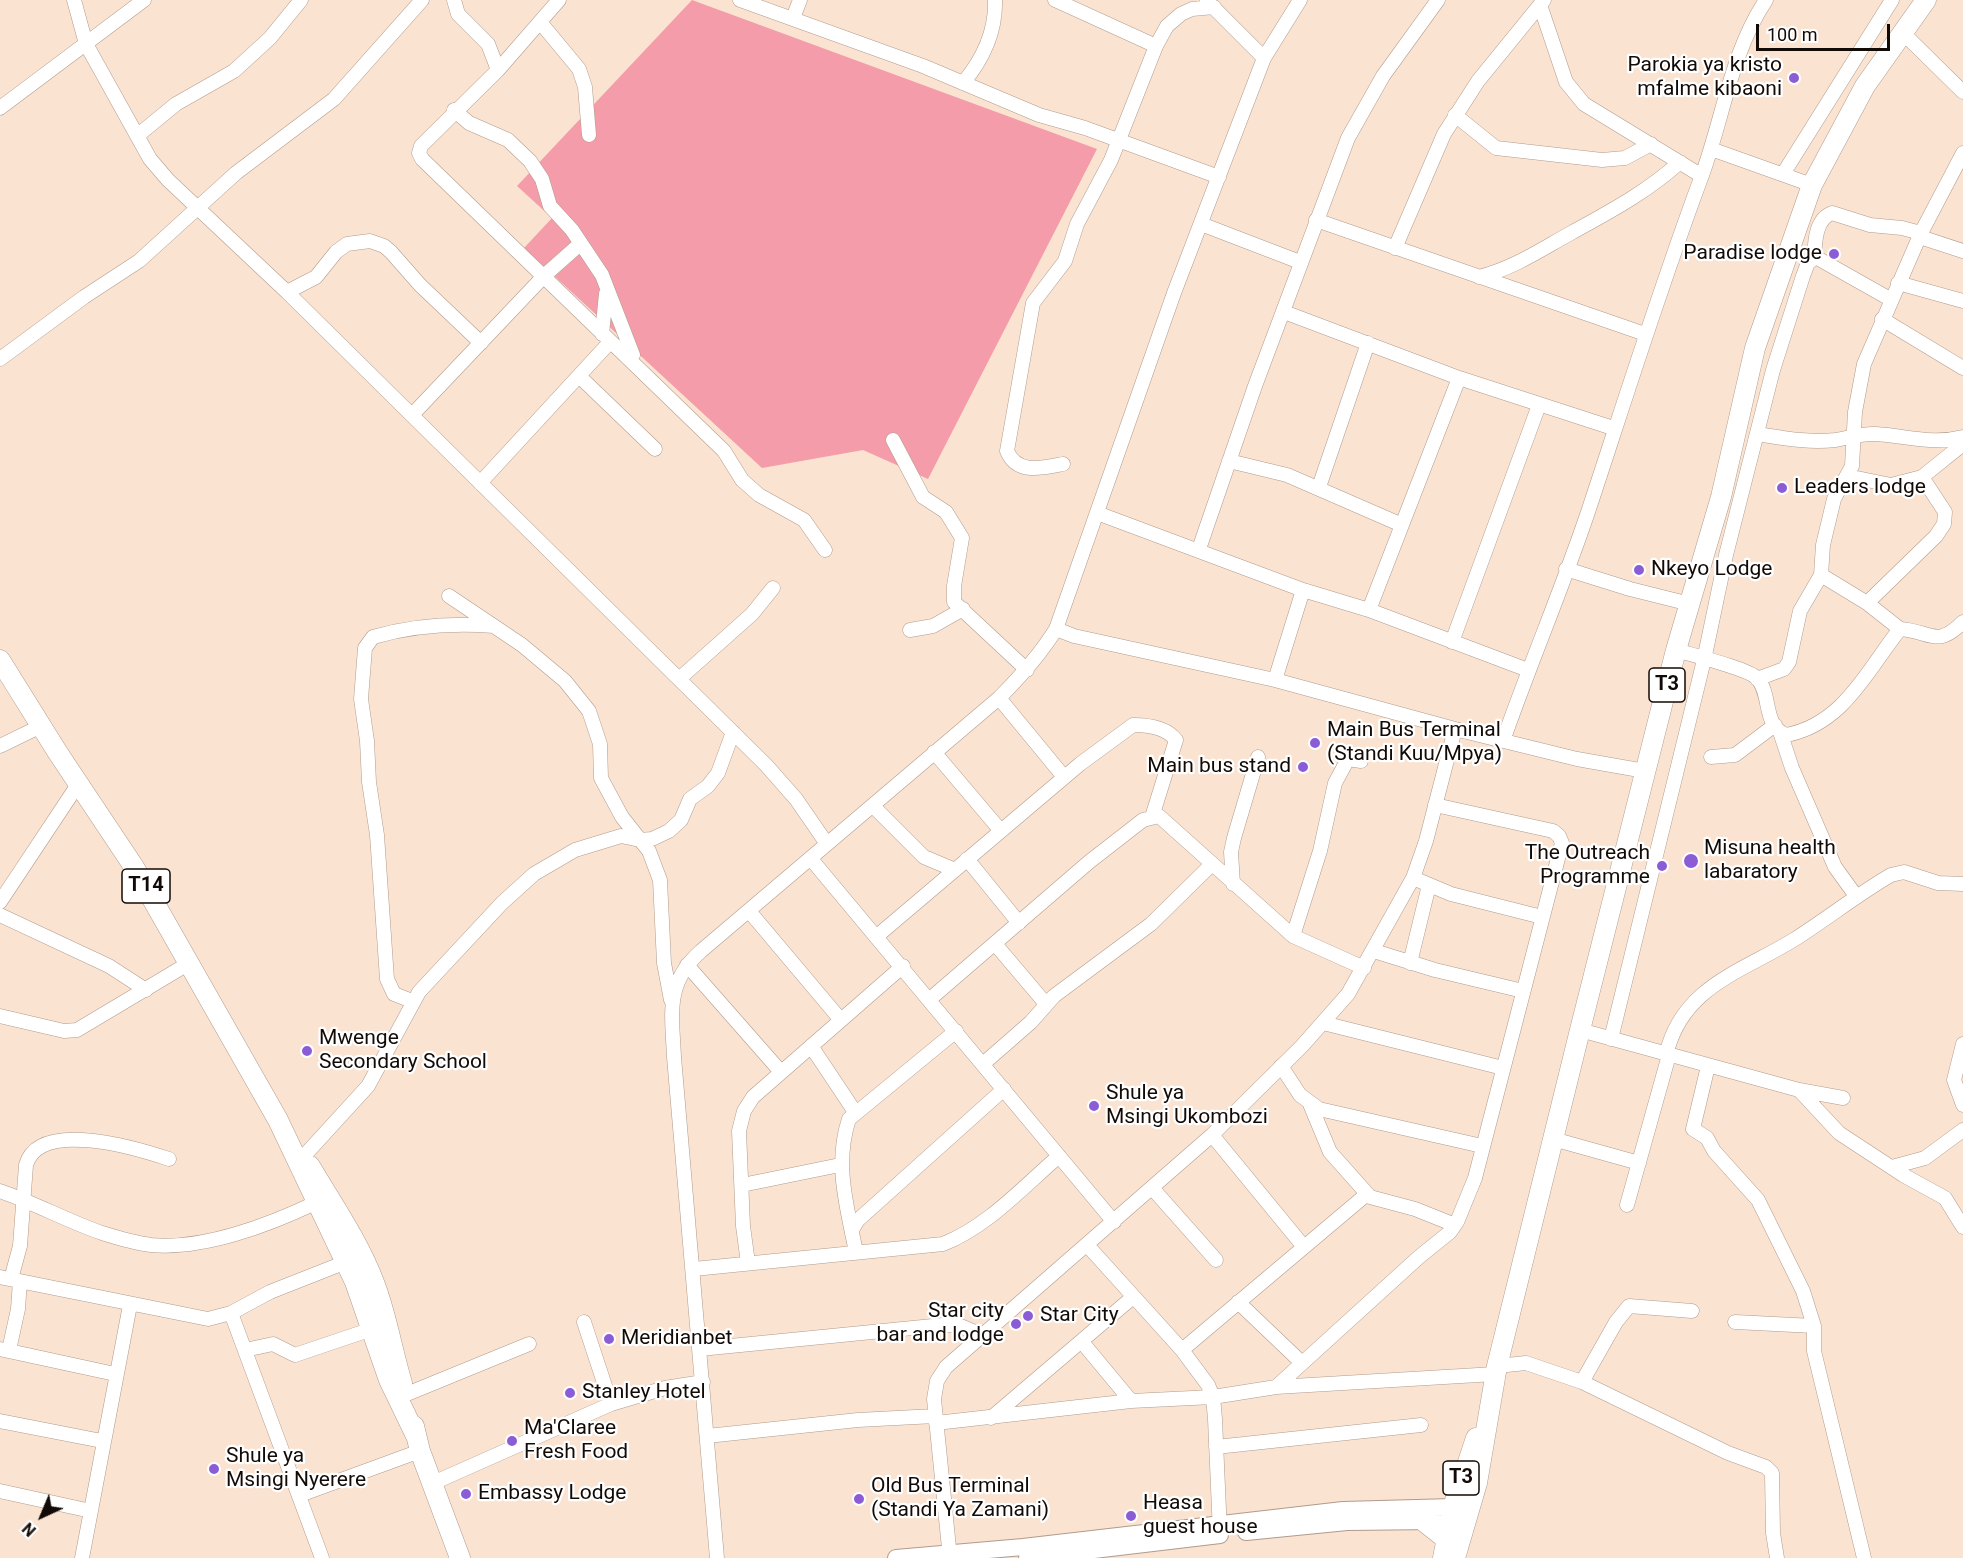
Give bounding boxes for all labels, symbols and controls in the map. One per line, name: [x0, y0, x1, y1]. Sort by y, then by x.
scale bar: [1759, 12, 1892, 50]
text: 100 m: [1767, 24, 1818, 45]
place label: Parokia ya kristo mfalme kibaoni: [1627, 53, 1782, 103]
marker: Parokia ya kristo mfalme kibaoni: [1787, 71, 1801, 85]
place label: Paradise lodge: [1683, 241, 1822, 267]
marker: Paradise lodge: [1827, 247, 1841, 261]
place label: Leaders lodge: [1794, 475, 1926, 501]
marker: Leaders lodge: [1775, 481, 1789, 495]
place label: Nkeyo Lodge: [1651, 557, 1772, 583]
marker: Nkeyo Lodge: [1632, 563, 1646, 577]
road number: T3: [1649, 668, 1685, 702]
place label: Main Bus Terminal (Standi Kuu/Mpya): [1327, 718, 1502, 768]
marker: Main Bus Terminal (Standi Kuu/Mpya): [1308, 736, 1322, 750]
place label: Main bus stand: [1147, 754, 1291, 780]
marker: Main bus stand: [1296, 760, 1310, 774]
place label: Misuna health labaratory: [1704, 836, 1836, 886]
place label: The Outreach Programme: [1525, 841, 1650, 891]
marker: Misuna health labaratory: [1682, 852, 1700, 870]
marker: The Outreach Programme: [1655, 859, 1669, 873]
road number: T14: [122, 869, 170, 903]
place label: Mwenge Secondary School: [319, 1026, 487, 1076]
marker: Mwenge Secondary School: [300, 1044, 314, 1058]
place label: Shule ya Msingi Ukombozi: [1106, 1081, 1268, 1131]
marker: Shule ya Msingi Ukombozi: [1087, 1099, 1101, 1113]
place label: Star city bar and lodge: [877, 1299, 1004, 1349]
place label: Star City: [1040, 1303, 1119, 1329]
marker: Star City: [1021, 1309, 1035, 1323]
marker: Star city bar and lodge: [1009, 1317, 1023, 1331]
place label: Meridianbet: [621, 1326, 732, 1352]
marker: Meridianbet: [602, 1332, 616, 1346]
place label: Stanley Hotel: [582, 1380, 706, 1406]
marker: Stanley Hotel: [563, 1386, 577, 1400]
place label: Ma'Claree Fresh Food: [524, 1416, 628, 1466]
marker: Ma'Claree Fresh Food: [505, 1434, 519, 1448]
place label: Shule ya Msingi Nyerere: [226, 1444, 366, 1494]
road number: T3: [1443, 1461, 1479, 1495]
marker: Shule ya Msingi Nyerere: [207, 1462, 221, 1476]
place label: Old Bus Terminal (Standi Ya Zamani): [871, 1474, 1049, 1524]
place label: Embassy Lodge: [478, 1481, 626, 1507]
north arrow: [12, 1486, 72, 1546]
marker: Embassy Lodge: [459, 1487, 473, 1501]
place label: Heasa guest house: [1143, 1491, 1258, 1541]
marker: Old Bus Terminal (Standi Ya Zamani): [852, 1492, 866, 1506]
marker: Heasa guest house: [1124, 1509, 1138, 1523]
text: N: [18, 1519, 40, 1540]

